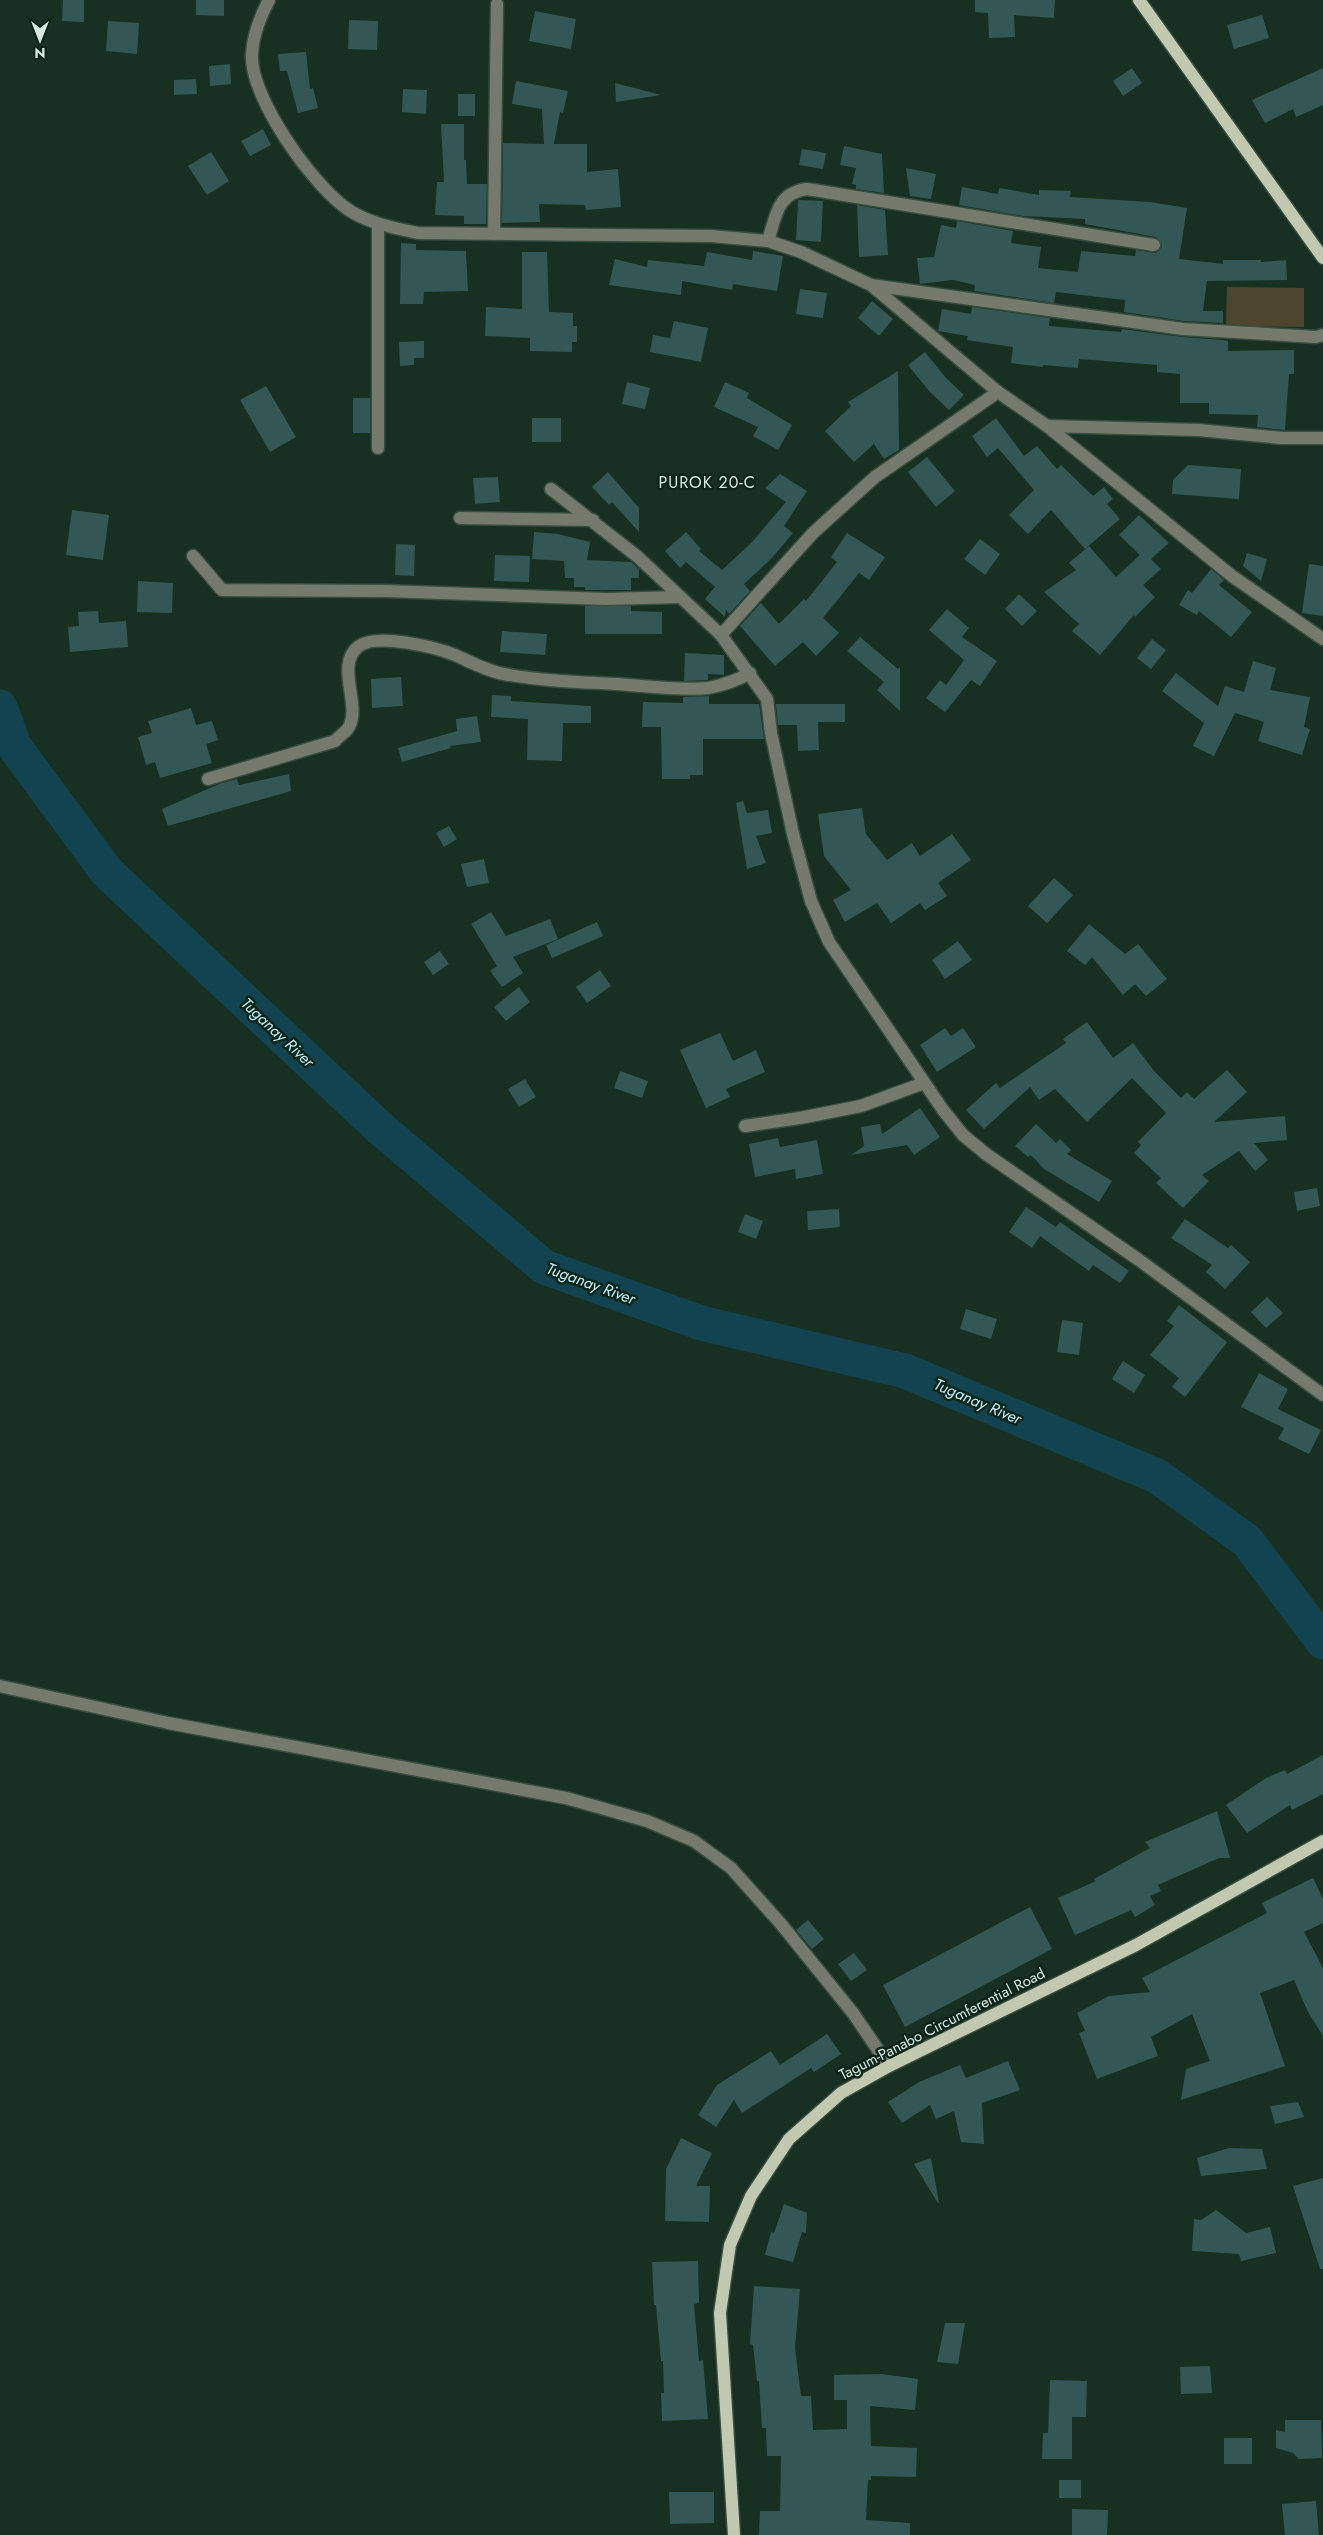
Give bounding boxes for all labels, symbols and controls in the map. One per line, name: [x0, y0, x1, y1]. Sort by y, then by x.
north arrow: [15, 15, 65, 65]
text: N: [34, 43, 46, 63]
district label: PUROK 20-C: [658, 471, 756, 494]
water label: Tuganay River: [236, 992, 321, 1074]
water label: Tuganay River: [543, 1257, 640, 1311]
water label: Tuganay River: [931, 1373, 1027, 1431]
street label: Tagum-Panabo Circumferential Road: [835, 1962, 1049, 2086]

